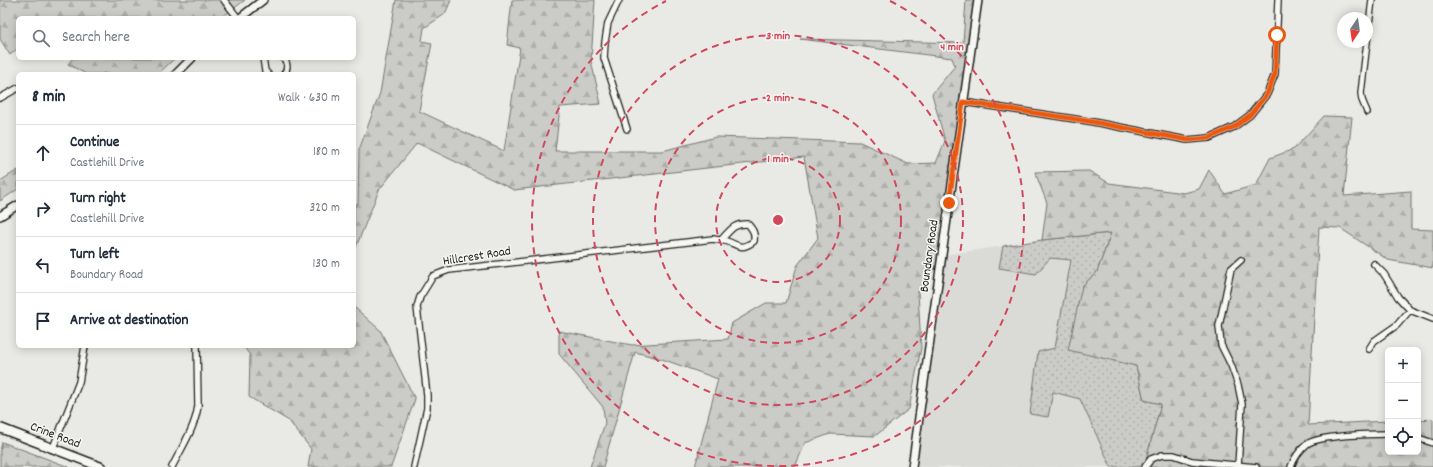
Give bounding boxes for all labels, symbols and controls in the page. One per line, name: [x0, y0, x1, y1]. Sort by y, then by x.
north arrow: [1337, 12, 1373, 48]
search box: [16, 16, 356, 60]
route start: [1268, 26, 1286, 44]
icon: search: [30, 27, 52, 49]
text: Search here: [62, 27, 130, 49]
text: 3 min: [766, 28, 790, 45]
text: 4 min: [940, 39, 964, 56]
text: 8 min: [32, 86, 65, 110]
text: Walk · 630 m: [278, 89, 340, 108]
text: 2 min: [766, 90, 790, 107]
text: Continue: [70, 132, 119, 154]
icon: ahead: [32, 142, 54, 164]
text: 180 m: [313, 143, 340, 162]
text: 1 min: [767, 151, 789, 168]
text: Castlehill Drive: [70, 154, 144, 173]
text: Turn right: [70, 188, 126, 210]
route end: [940, 194, 958, 212]
icon: right: [32, 198, 54, 220]
text: 320 m: [310, 199, 340, 218]
text: Castlehill Drive: [70, 210, 144, 229]
centre of rings: [771, 213, 785, 227]
street label: Boundary Road: [916, 218, 944, 294]
street label: Hillcrest Road: [442, 242, 512, 272]
text: Turn left: [70, 244, 119, 266]
icon: left: [32, 254, 54, 276]
text: 130 m: [312, 255, 340, 274]
text: Boundary Road: [70, 266, 143, 285]
icon: arrive: [32, 310, 54, 332]
text: Arrive at destination: [70, 310, 188, 332]
map controls: [1385, 347, 1421, 455]
button: +: [1385, 347, 1421, 383]
button: −: [1385, 383, 1421, 419]
street label: Crine Road: [27, 418, 83, 454]
button: locate: [1385, 419, 1421, 455]

